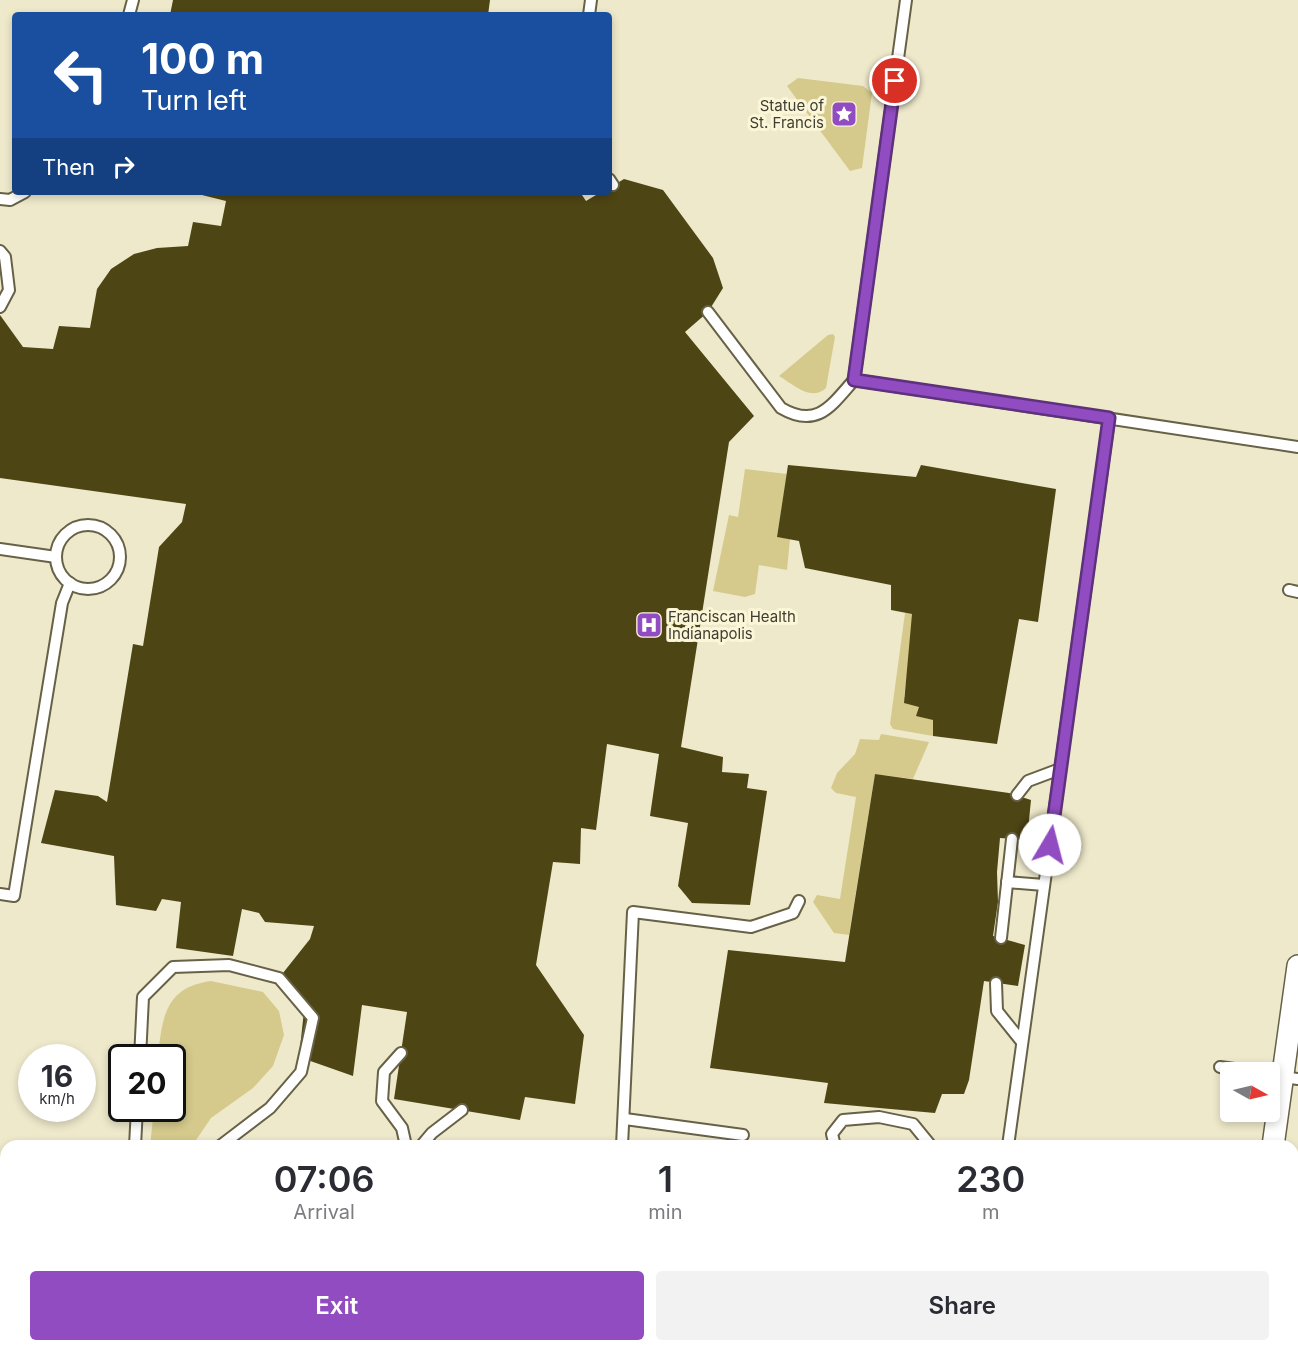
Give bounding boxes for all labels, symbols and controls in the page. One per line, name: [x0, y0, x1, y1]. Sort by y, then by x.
text: 100 m: [141, 33, 264, 84]
icon: left: [42, 36, 120, 114]
pin: [869, 55, 920, 106]
icon: arrive: [878, 64, 911, 97]
text: Turn left: [141, 84, 247, 117]
place label: Statue of St. Francis: [749, 96, 824, 132]
place icon: Statue of St. Francis: [829, 99, 859, 129]
icon: right: [107, 150, 140, 183]
text: Then: [42, 154, 95, 180]
place label: Franciscan Health Indianapolis: [668, 607, 796, 643]
hospital icon: Franciscan Health Indianapolis: [634, 610, 664, 640]
position arrow: [1018, 813, 1082, 877]
speed limit sign: 20: [108, 1044, 186, 1122]
text: 16: [41, 1058, 73, 1094]
north arrow: [1220, 1062, 1280, 1122]
map controls: [1220, 1062, 1280, 1122]
text: km/h: [39, 1089, 75, 1108]
text: 07:06: [274, 1157, 375, 1201]
text: 1: [658, 1157, 673, 1201]
text: 230: [956, 1157, 1025, 1201]
text: Arrival: [293, 1200, 355, 1224]
text: min: [648, 1200, 682, 1224]
text: m: [982, 1200, 999, 1224]
button: Exit: [30, 1271, 644, 1340]
button: Share: [656, 1271, 1269, 1340]

